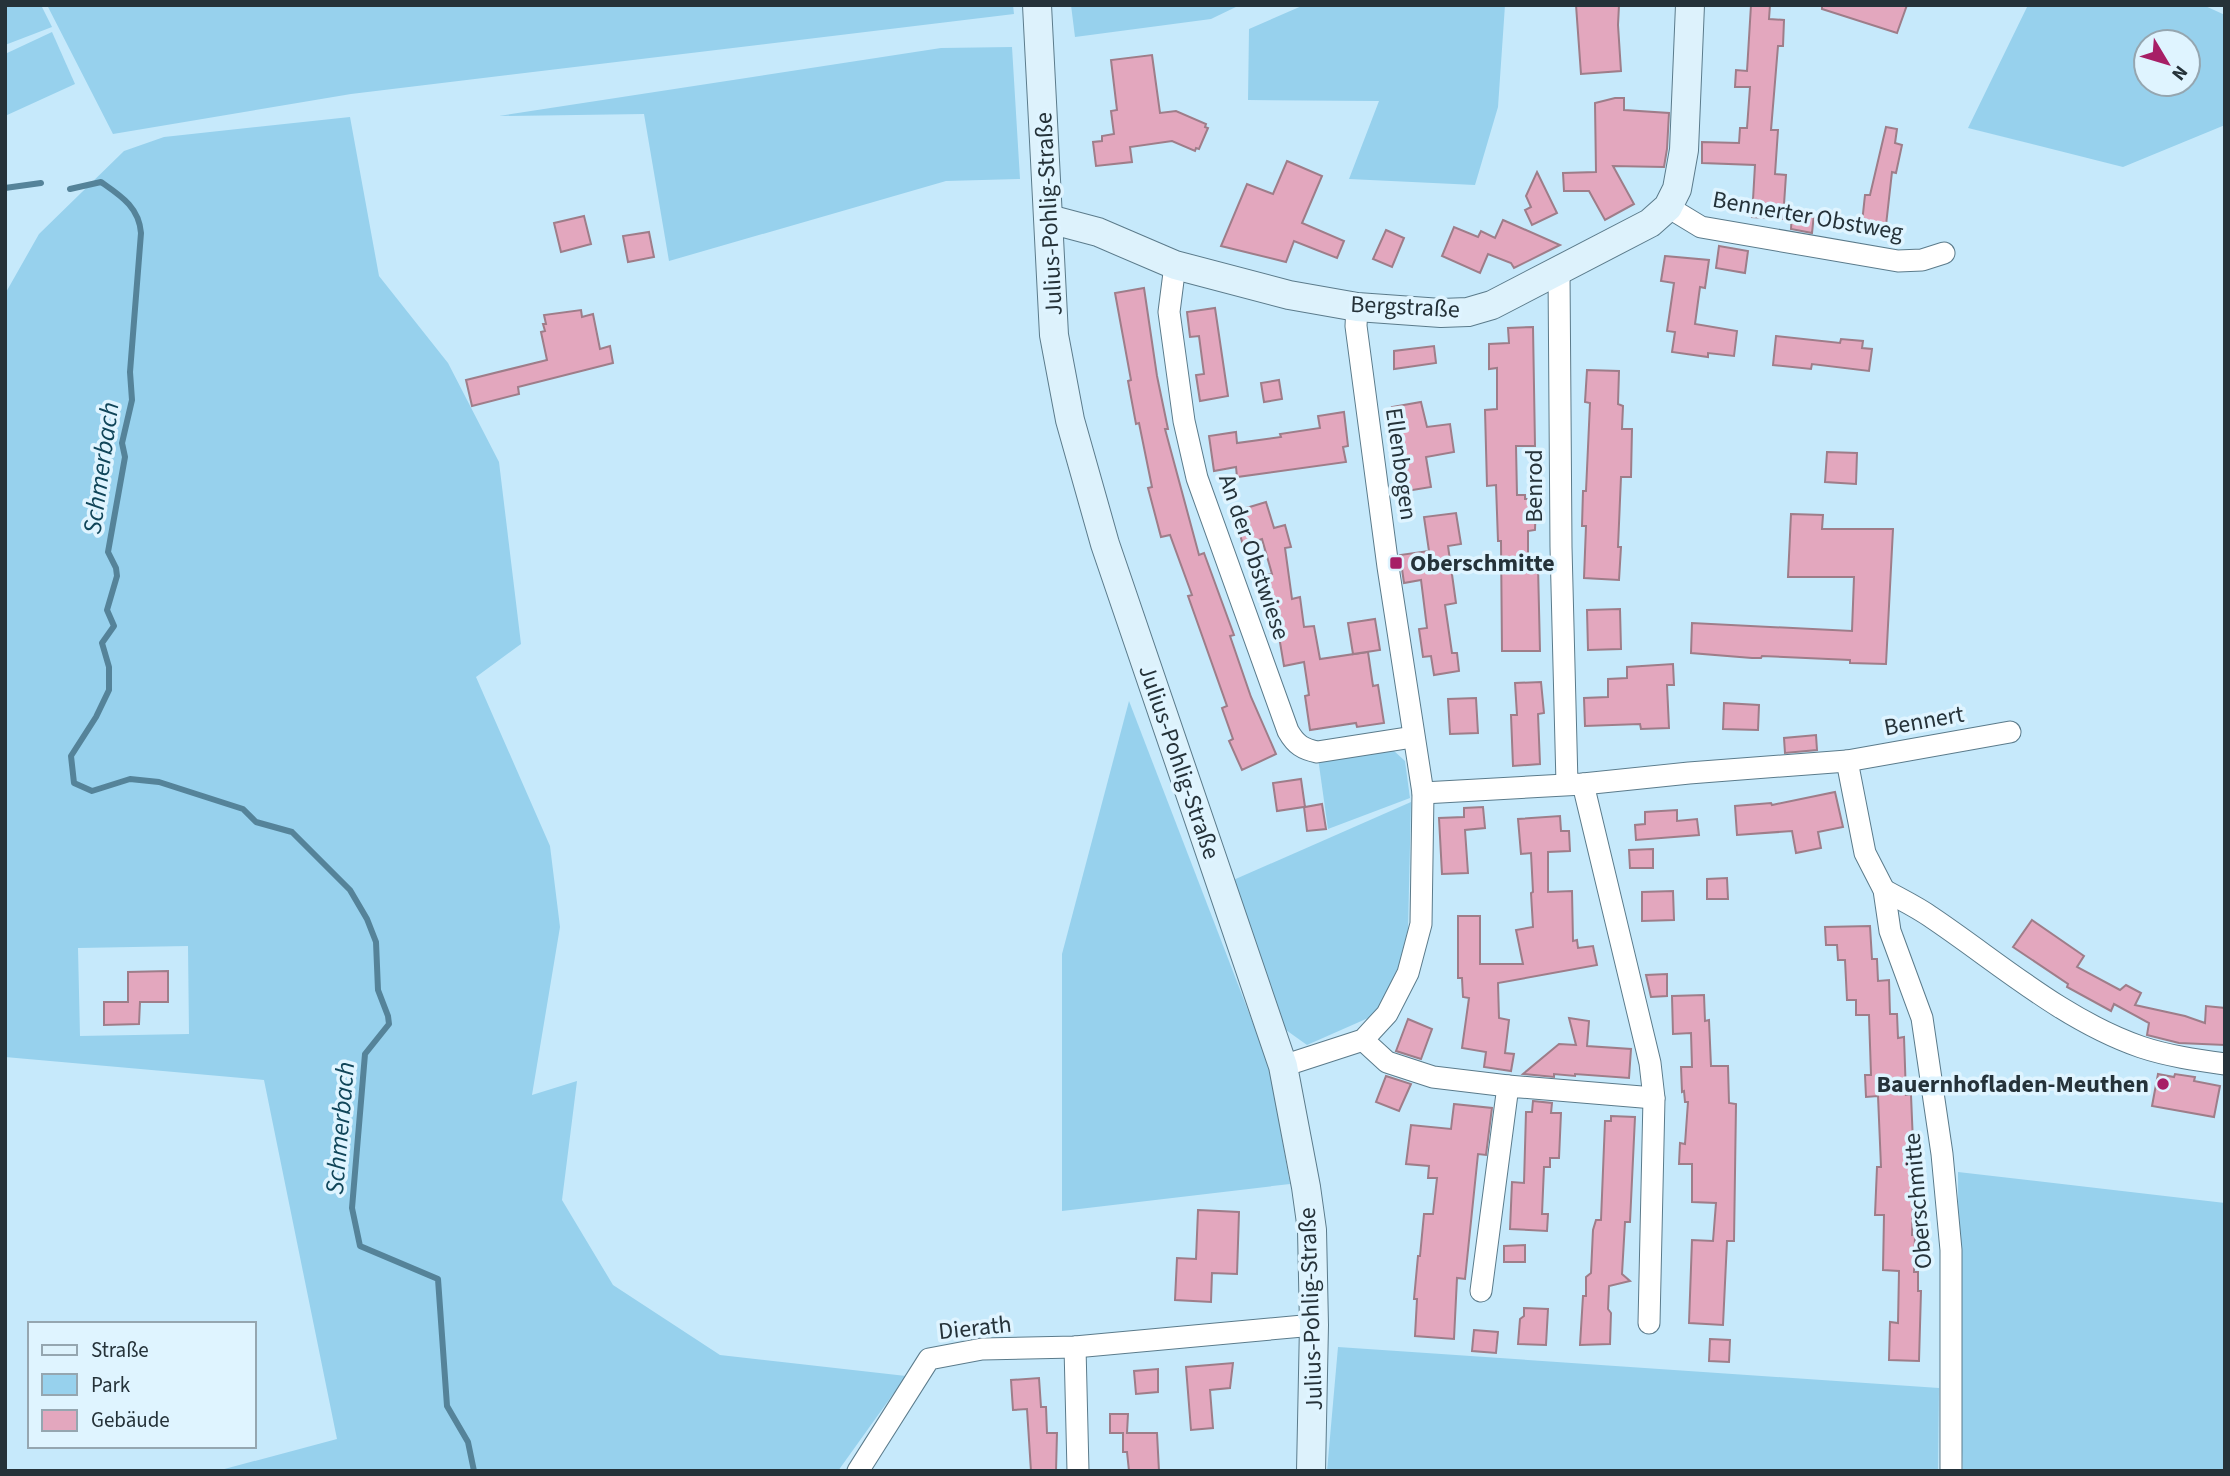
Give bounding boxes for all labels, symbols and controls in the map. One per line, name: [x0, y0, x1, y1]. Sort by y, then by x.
north arrow: [2132, 28, 2202, 98]
text: N: [2165, 59, 2194, 86]
street label: Julius-Pohlig-Straße: [1026, 111, 1072, 317]
street label: Bennerter Obstweg: [1710, 182, 1906, 250]
street label: Bergstraße: [1349, 287, 1461, 327]
water label: Schmerbach: [73, 400, 129, 536]
street label: Ellenbogen: [1376, 406, 1426, 522]
street label: Benrod: [1517, 449, 1552, 523]
street label: An der Obstwiese: [1209, 469, 1299, 645]
place label: Oberschmitte: [1410, 546, 1555, 581]
marker: Oberschmitte: [1388, 555, 1404, 571]
street label: Julius-Pohlig-Straße: [1129, 660, 1229, 864]
street label: Bennert: [1881, 697, 1967, 745]
water label: Schmerbach: [316, 1060, 364, 1196]
place label: Bauernhofladen-Meuthen: [1877, 1067, 2149, 1102]
marker: Bauernhofladen-Meuthen: [2155, 1076, 2171, 1092]
street label: Oberschmitte: [1895, 1131, 1941, 1271]
street label: Julius-Pohlig-Straße: [1290, 1207, 1332, 1411]
street label: Dierath: [937, 1307, 1013, 1349]
legend: [28, 1322, 256, 1448]
text: Straße: [91, 1335, 149, 1365]
text: Park: [91, 1370, 131, 1400]
text: Gebäude: [91, 1405, 170, 1435]

